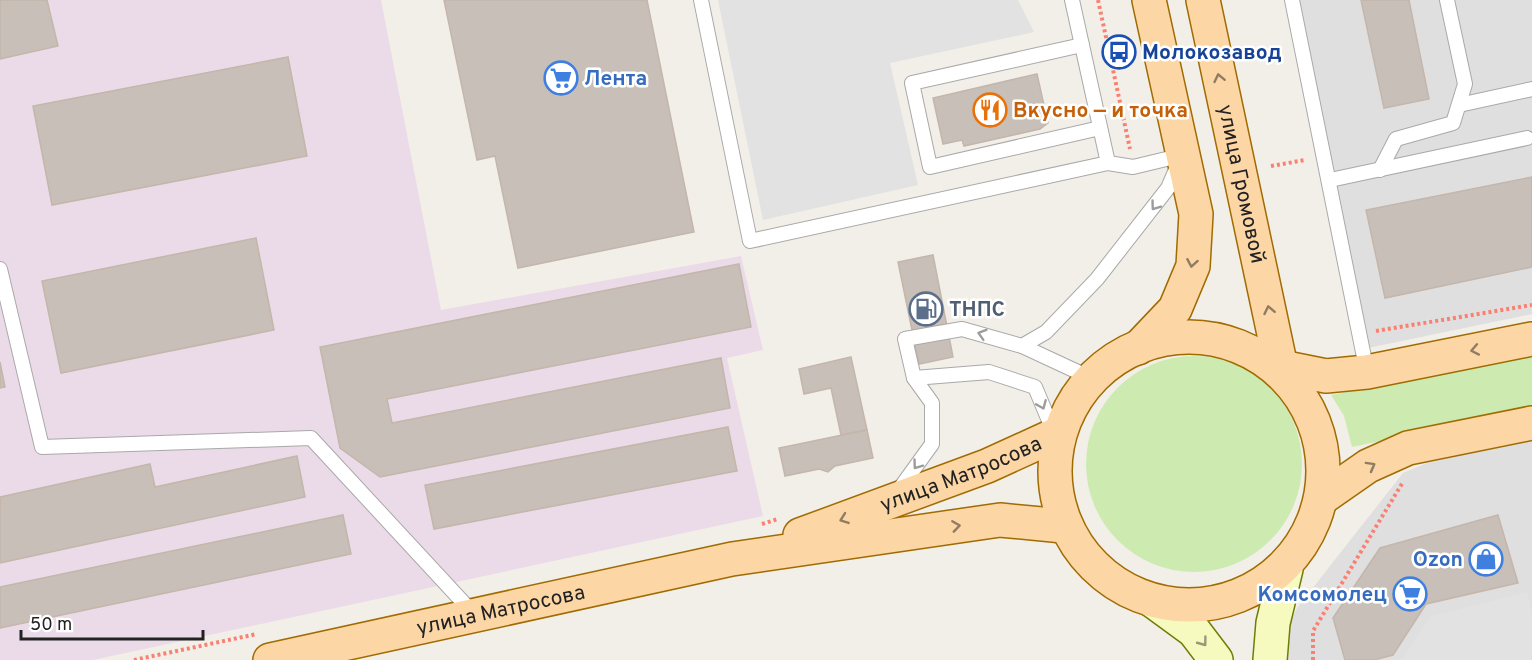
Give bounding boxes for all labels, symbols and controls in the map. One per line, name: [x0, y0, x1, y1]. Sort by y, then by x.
bus stop icon: Молокозавод: [1101, 34, 1137, 70]
place label: Молокозавод: [1142, 40, 1282, 67]
supermarket icon: Лента: [543, 60, 579, 96]
place label: Лента: [584, 66, 647, 93]
one-way arrow: [1213, 73, 1226, 83]
restaurant icon: Вкусно — и точка: [972, 92, 1008, 128]
place label: Вкусно — и точка: [1013, 98, 1188, 125]
street label: улица Громовой: [1211, 102, 1271, 266]
one-way arrow: [1151, 200, 1162, 211]
one-way arrow: [1186, 258, 1199, 268]
fuel station icon: ТНПС: [908, 291, 944, 327]
place label: ТНПС: [949, 297, 1005, 324]
one-way arrow: [1263, 305, 1276, 315]
one-way arrow: [977, 329, 987, 341]
one-way arrow: [1470, 343, 1480, 356]
one-way arrow: [1035, 398, 1047, 409]
street label: улица Матросова: [877, 431, 1046, 519]
one-way arrow: [913, 459, 924, 470]
one-way arrow: [1365, 462, 1375, 473]
one-way arrow: [840, 511, 850, 524]
one-way arrow: [952, 521, 961, 533]
shop icon: Ozon: [1468, 541, 1504, 577]
place label: Ozon: [1413, 547, 1463, 574]
supermarket icon: Комсомолец: [1392, 576, 1428, 612]
street label: улица Матросова: [414, 580, 588, 643]
place label: Комсомолец: [1258, 582, 1387, 609]
scale bar: [21, 603, 202, 641]
text: 50 m: [30, 614, 72, 637]
one-way arrow: [1195, 635, 1206, 646]

